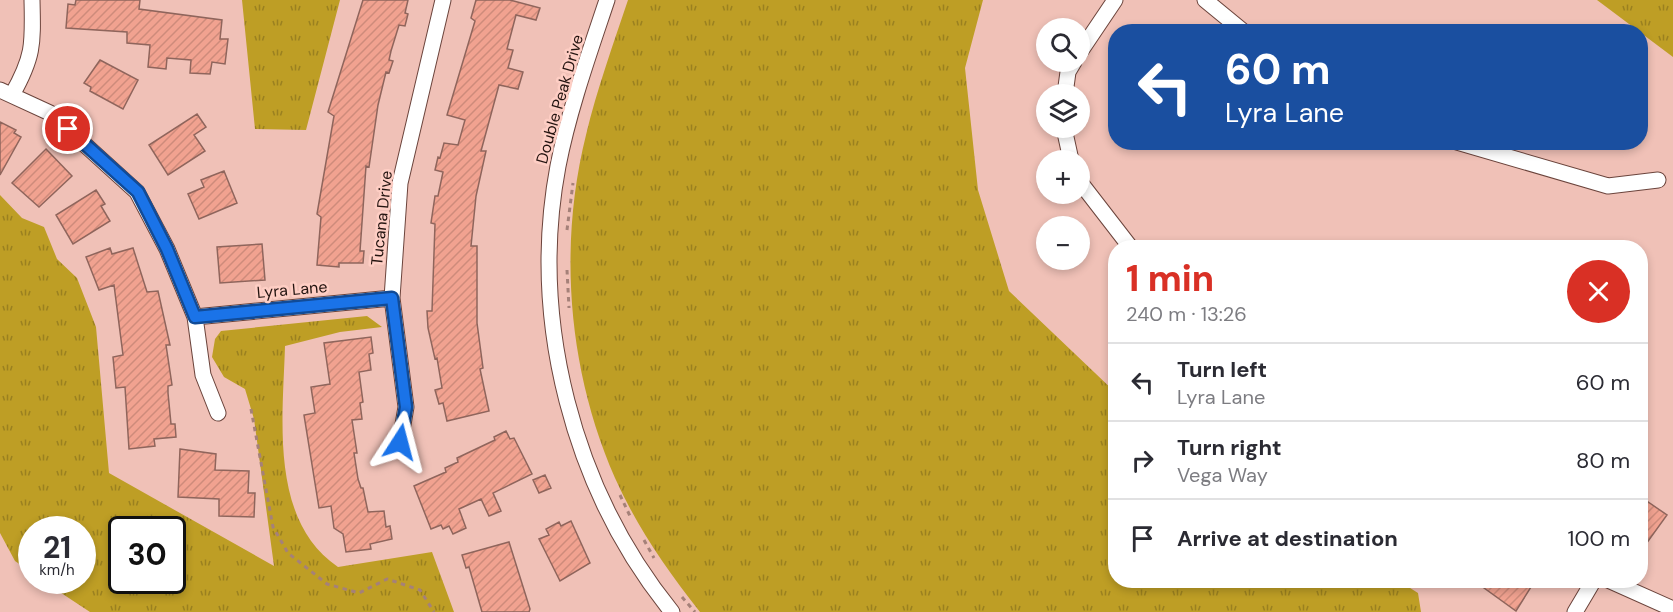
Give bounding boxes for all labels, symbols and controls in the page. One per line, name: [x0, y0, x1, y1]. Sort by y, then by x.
map controls: [1036, 18, 1090, 270]
button: search: [1036, 18, 1090, 72]
street label: Double Peak Drive: [531, 32, 588, 166]
text: 60 m: [1225, 42, 1331, 97]
icon: left: [1126, 48, 1204, 126]
button: layers: [1036, 84, 1090, 138]
text: Lyra Lane: [1225, 95, 1344, 130]
pin: [42, 103, 93, 154]
icon: arrive: [51, 112, 84, 145]
button: +: [1036, 150, 1090, 204]
street label: Tucana Drive: [366, 170, 397, 267]
button: −: [1036, 216, 1090, 270]
text: 1 min: [1126, 255, 1214, 302]
button: close: [1567, 260, 1630, 323]
street label: Lyra Lane: [256, 276, 328, 303]
text: 240 m · 13:26: [1126, 301, 1247, 327]
text: Turn left: [1177, 355, 1267, 384]
icon: left: [1126, 366, 1159, 399]
text: 60 m: [1576, 368, 1630, 397]
text: Lyra Lane: [1177, 384, 1265, 410]
position arrow: [368, 410, 432, 474]
text: Turn right: [1177, 433, 1282, 462]
icon: right: [1126, 444, 1159, 477]
text: 80 m: [1576, 446, 1630, 475]
text: Vega Way: [1177, 462, 1268, 488]
speed limit sign: 30: [108, 516, 186, 594]
icon: arrive: [1126, 522, 1159, 555]
text: Arrive at destination: [1177, 524, 1398, 553]
text: 100 m: [1568, 524, 1630, 553]
text: 21: [43, 528, 71, 567]
text: km/h: [39, 560, 75, 580]

